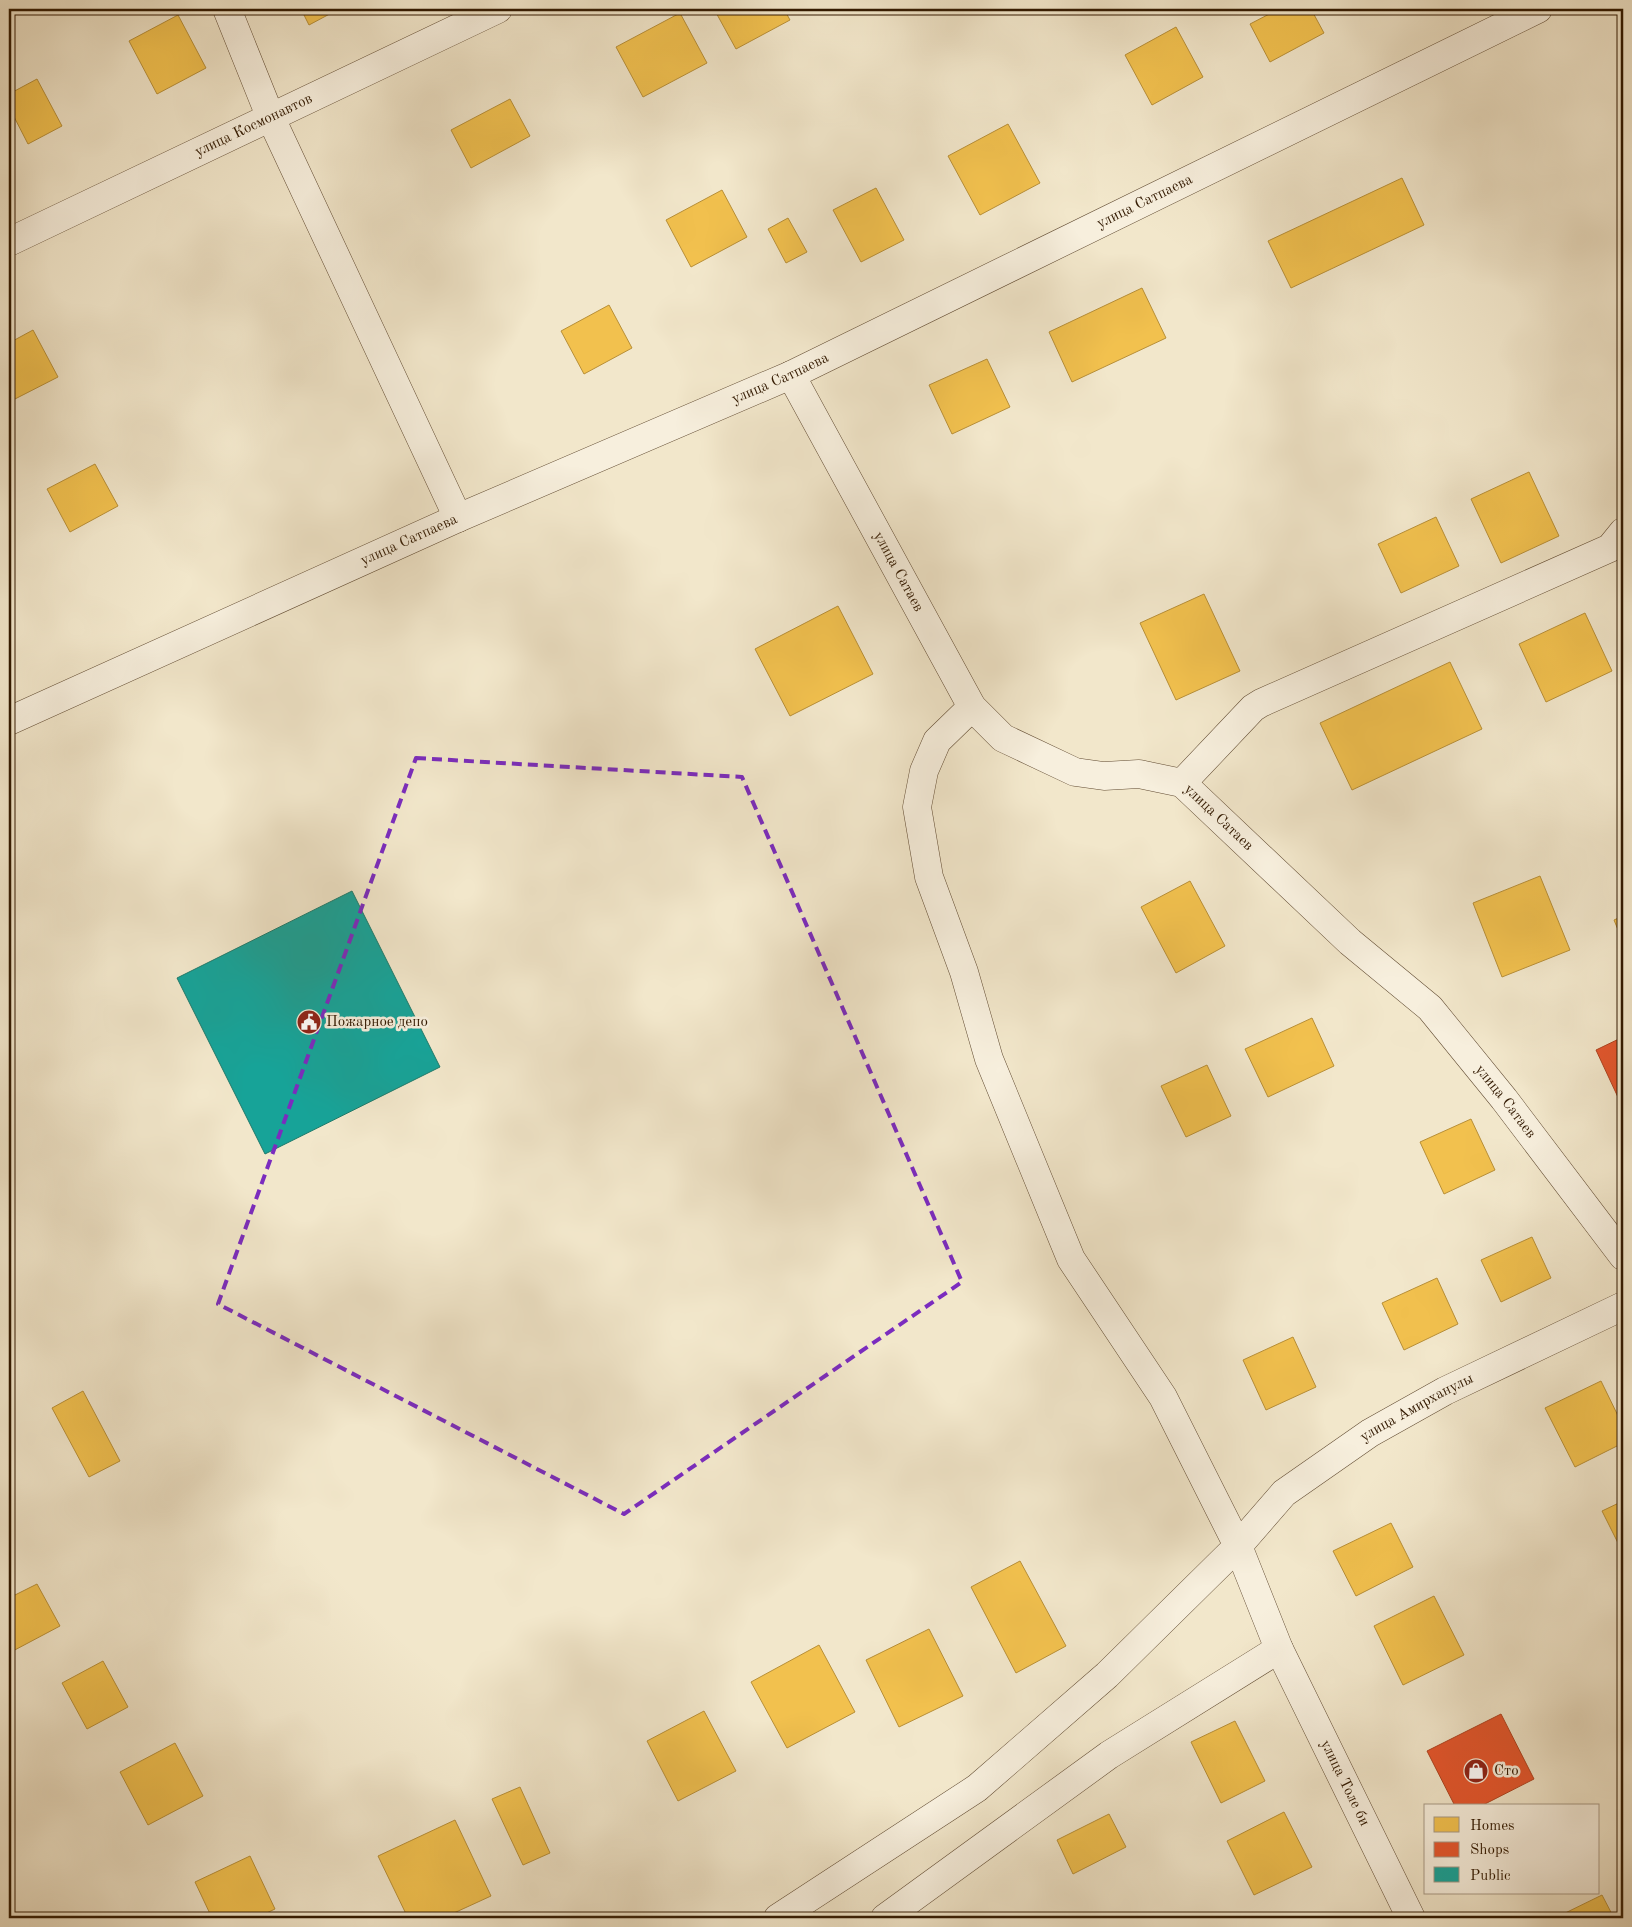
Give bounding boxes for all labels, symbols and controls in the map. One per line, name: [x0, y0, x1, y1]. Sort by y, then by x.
street label: улица Космонавтов: [193, 91, 315, 160]
street label: улица Сатпаева: [1094, 172, 1195, 231]
street label: улица Сатпаева: [730, 350, 832, 407]
street label: улица Сатпаева: [358, 512, 460, 568]
street label: улица Сатаев: [870, 529, 926, 614]
street label: улица Сатаев: [1181, 782, 1256, 853]
public building icon: Пожарное депо: [296, 1009, 322, 1035]
place label: Пожарное депо: [326, 1015, 428, 1030]
street label: улица Сатаев: [1472, 1062, 1538, 1141]
street label: улица Амирханулы: [1358, 1371, 1476, 1445]
street label: улица Толе би: [1317, 1738, 1372, 1829]
shop icon: Сто: [1463, 1758, 1489, 1784]
place label: Сто: [1494, 1764, 1519, 1779]
legend: [1424, 1804, 1600, 1894]
text: Homes: [1470, 1819, 1515, 1834]
text: Shops: [1470, 1843, 1509, 1858]
text: Public: [1470, 1869, 1511, 1884]

